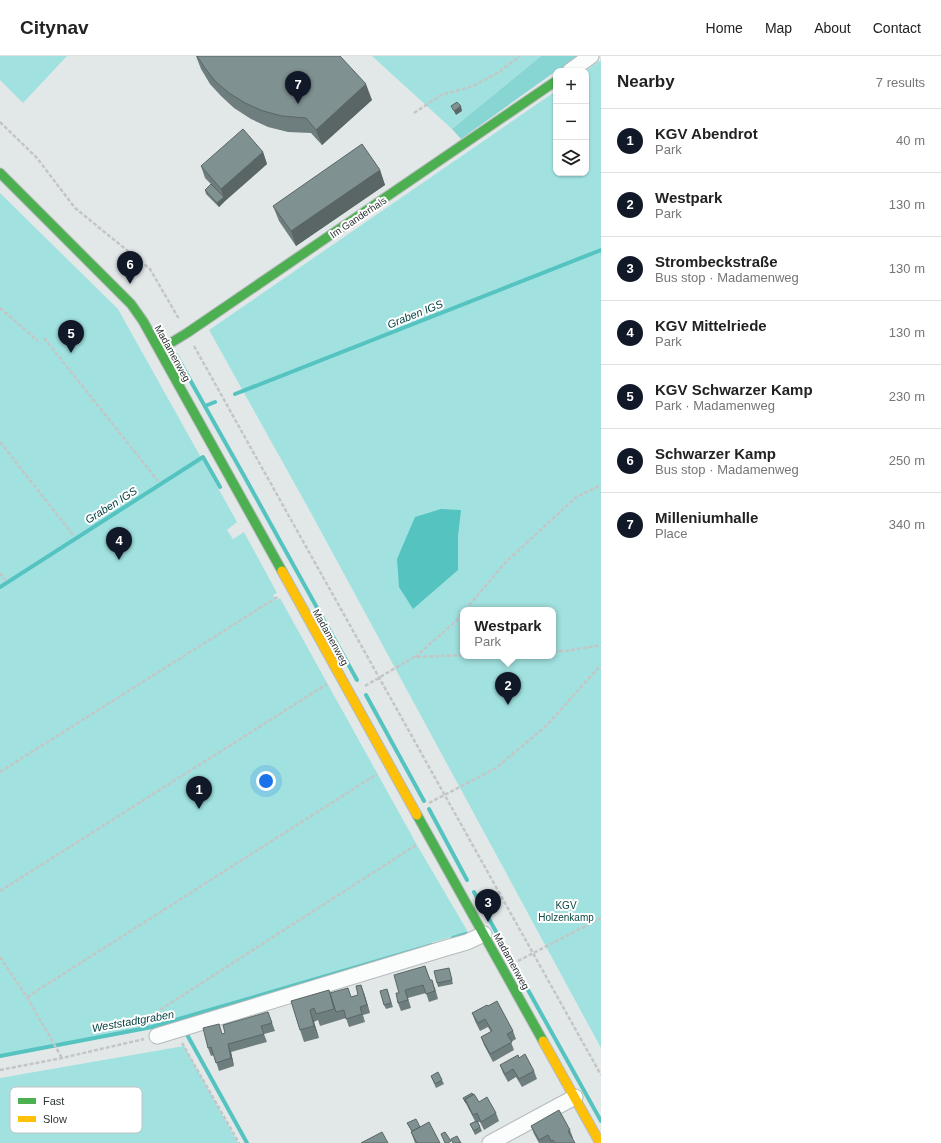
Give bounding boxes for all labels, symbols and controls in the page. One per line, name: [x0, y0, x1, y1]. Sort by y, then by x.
text: Citynav: [20, 17, 89, 38]
text: Home: [706, 20, 743, 36]
text: Map: [765, 20, 792, 36]
text: About: [814, 20, 851, 36]
text: Contact: [873, 20, 921, 36]
map controls: [553, 68, 589, 176]
button: +: [553, 68, 589, 104]
pin: 7: [285, 71, 311, 104]
text: Nearby: [617, 72, 675, 91]
text: 7 results: [876, 75, 925, 90]
button: −: [553, 104, 589, 140]
text: KGV Abendrot: [655, 125, 758, 142]
text: 1: [626, 133, 634, 148]
text: 40 m: [896, 133, 925, 148]
button: layers: [553, 140, 589, 176]
text: Park: [655, 142, 682, 157]
text: Westpark: [655, 189, 722, 206]
street label: Im Ganderhals: [328, 195, 389, 240]
text: 2: [626, 197, 634, 212]
text: 130 m: [889, 197, 925, 212]
text: Park: [655, 206, 682, 221]
pin: 6: [117, 251, 143, 284]
text: Strombeckstraße: [655, 253, 778, 270]
text: 3: [626, 261, 634, 276]
text: 130 m: [889, 261, 925, 276]
text: Bus stop · Madamenweg: [655, 270, 799, 285]
water label: Graben IGS: [386, 297, 445, 331]
text: KGV Mittelriede: [655, 317, 767, 334]
pin: 5: [58, 320, 84, 353]
street label: Madamenweg: [153, 323, 193, 383]
text: 4: [626, 325, 634, 340]
text: 130 m: [889, 325, 925, 340]
text: Park: [655, 334, 682, 349]
text: KGV Schwarzer Kamp: [655, 381, 813, 398]
text: 5: [626, 389, 634, 404]
text: 230 m: [889, 389, 925, 404]
text: Park · Madamenweg: [655, 398, 775, 413]
text: Schwarzer Kamp: [655, 445, 776, 462]
text: 6: [626, 453, 634, 468]
text: 250 m: [889, 453, 925, 468]
text: Bus stop · Madamenweg: [655, 462, 799, 477]
water label: Graben IGS: [83, 484, 140, 526]
text: Milleniumhalle: [655, 509, 758, 526]
text: 7: [626, 517, 634, 532]
text: 340 m: [889, 517, 925, 532]
text: Place: [655, 526, 688, 541]
pin: 4: [106, 527, 132, 560]
street label: Madamenweg: [311, 607, 351, 667]
popup: [460, 607, 556, 659]
text: Westpark: [474, 617, 542, 634]
text: Park: [474, 634, 501, 649]
pin: 2: [495, 672, 521, 705]
your location: [256, 771, 276, 791]
pin: 1: [186, 776, 212, 809]
pin: 3: [475, 889, 501, 922]
park label: KGV Holzenkamp: [538, 900, 594, 923]
street label: Madamenweg: [492, 931, 532, 991]
water label: Weststadtgraben: [91, 1008, 175, 1034]
legend: [10, 1087, 142, 1133]
text: Fast: [43, 1095, 64, 1107]
text: Slow: [43, 1113, 67, 1125]

